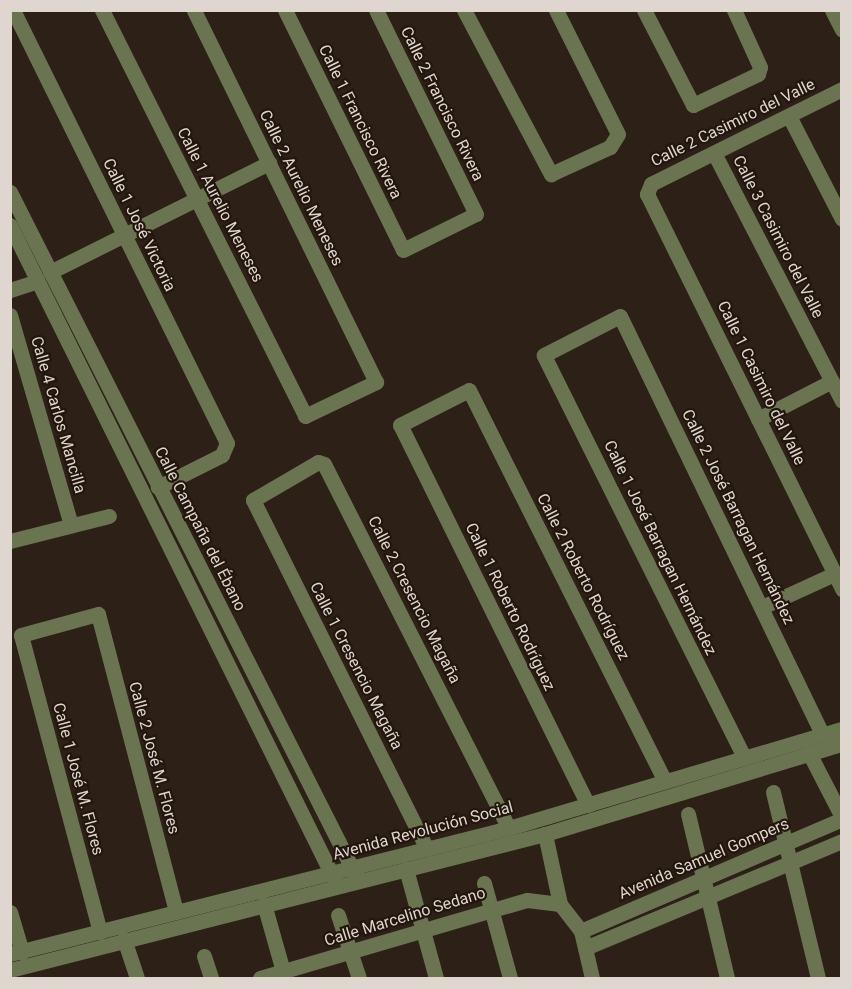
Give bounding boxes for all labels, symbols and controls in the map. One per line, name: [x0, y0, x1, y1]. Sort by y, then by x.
street label: Calle 2 Francisco Rivera: [396, 24, 488, 184]
street label: Calle 1 Francisco Rivera: [314, 42, 406, 202]
street label: Calle 2 Casimiro del Valle: [648, 75, 818, 171]
street label: Calle 2 Aurelio Meneses: [255, 107, 347, 269]
street label: Calle 1 Aurelio Meneses: [173, 125, 267, 285]
street label: Calle 3 Casimiro del Valle: [729, 152, 827, 322]
street label: Calle 1 José Victoria: [98, 155, 180, 295]
street label: Calle 1 Casimiro del Valle: [713, 298, 809, 468]
street label: Calle 4 Carlos Mancilla: [26, 334, 90, 496]
street label: Calle 2 José Barragan Hernández: [678, 407, 798, 627]
street label: Calle 1 José Barragan Hernández: [600, 438, 720, 658]
street label: Calle Campaña del Ébano: [150, 444, 250, 614]
street label: Calle 2 Roberto Rodríguez: [533, 491, 633, 663]
street label: Calle 2 Cresencio Magaña: [363, 513, 465, 687]
street label: Calle 1 Roberto Rodríguez: [461, 520, 559, 694]
street label: Calle 1 Cresencio Magaña: [305, 579, 407, 753]
street label: Calle 2 José M. Flores: [124, 680, 184, 836]
street label: Calle 1 José M. Flores: [48, 701, 108, 857]
street label: Avenida Revolución Social: [331, 798, 515, 864]
street label: Avenida Samuel Gompers: [616, 814, 792, 904]
street label: Calle Marcelino Sedano: [322, 883, 488, 951]

